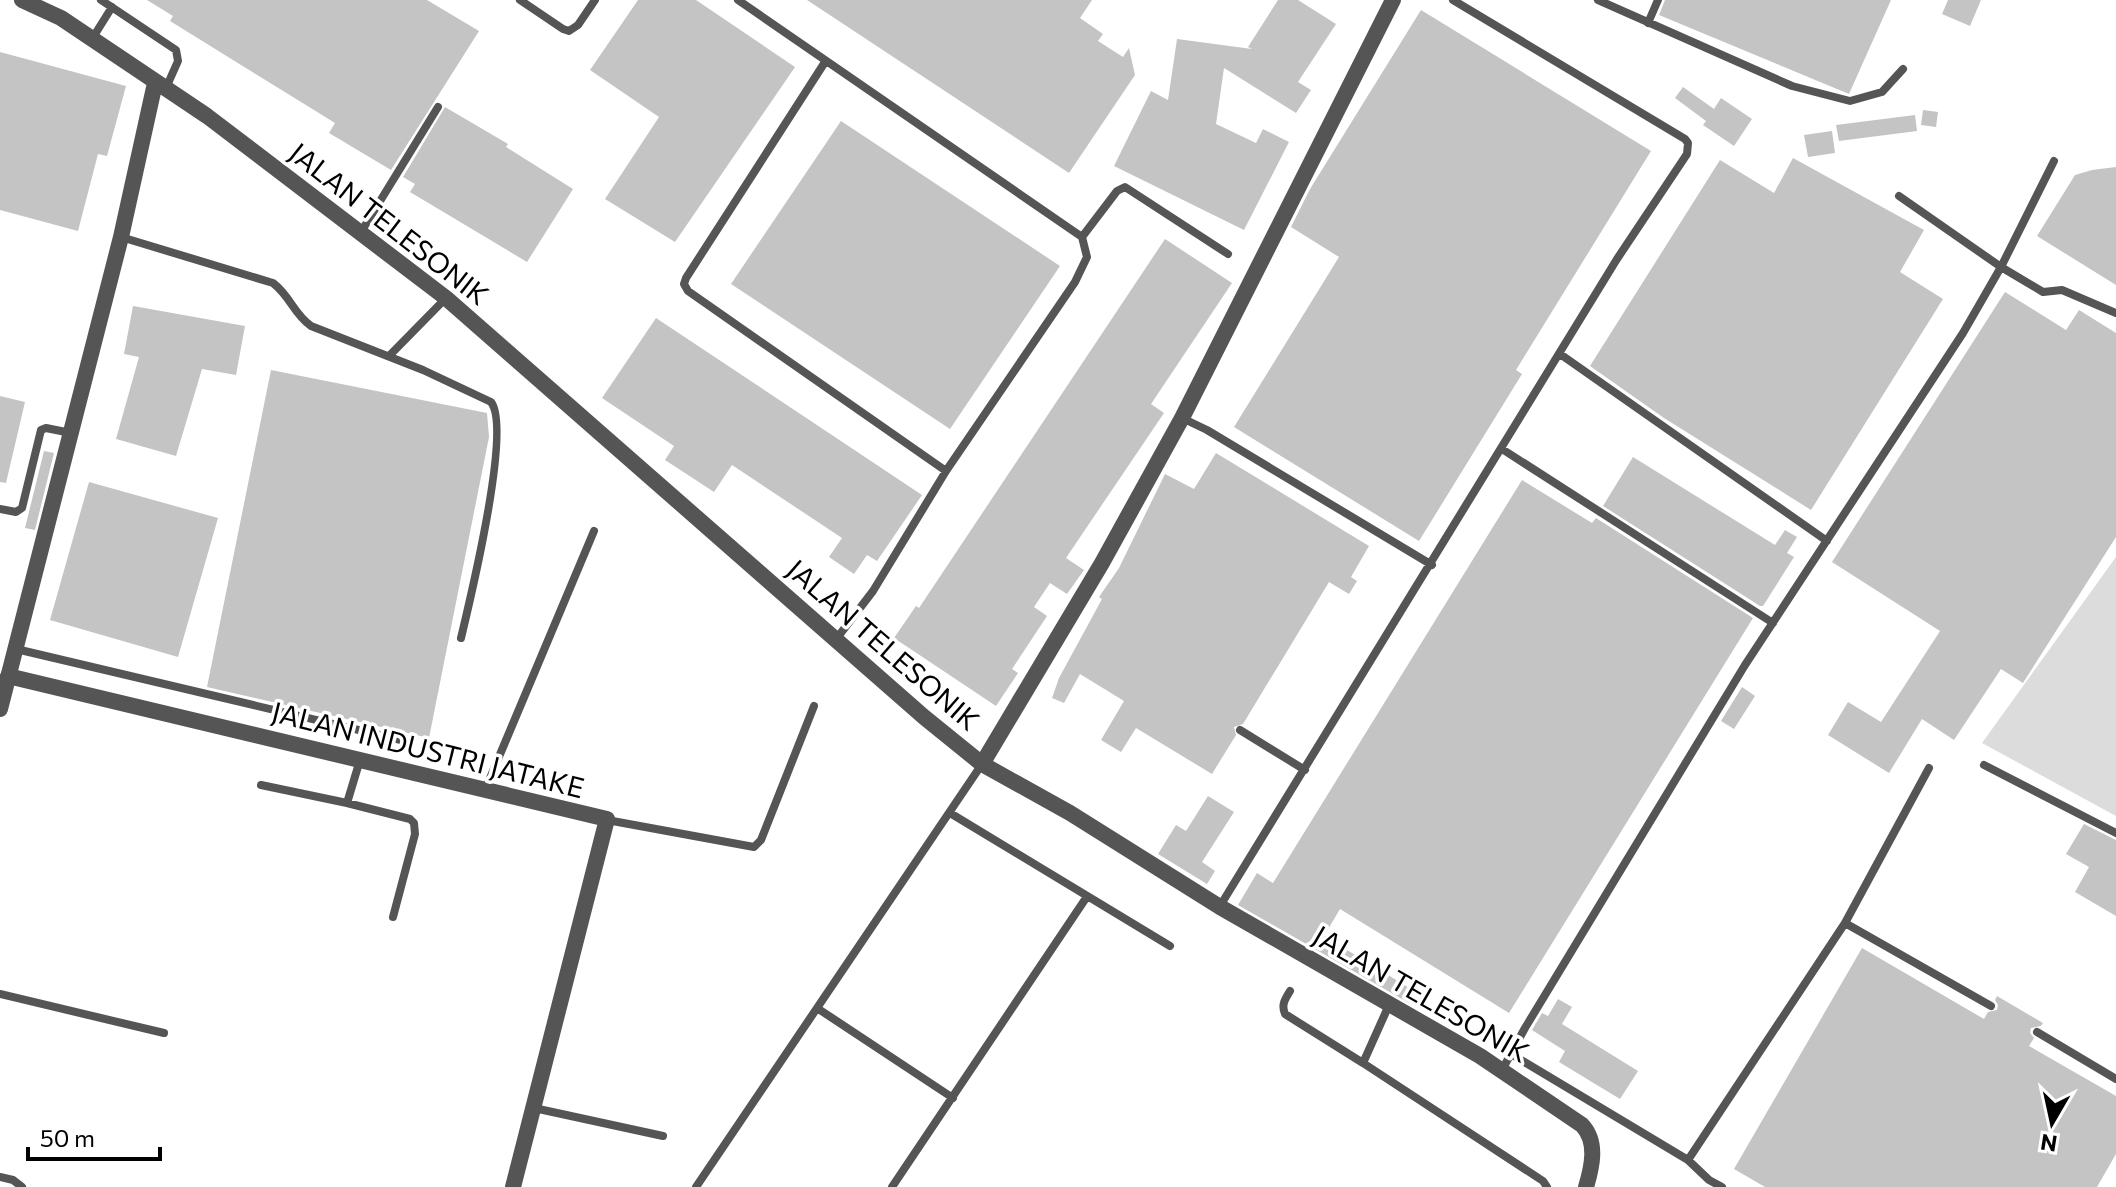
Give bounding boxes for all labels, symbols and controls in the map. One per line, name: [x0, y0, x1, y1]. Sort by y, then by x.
street label: JALAN TELESONIK: [283, 135, 496, 312]
street label: JALAN TELESONIK: [781, 552, 987, 737]
street label: JALAN INDUSTRI JATAKE: [269, 694, 588, 804]
street label: JALAN TELESONIK: [1308, 918, 1535, 1069]
north arrow: [2012, 1083, 2092, 1163]
scale bar: [28, 1111, 160, 1161]
text: 50 m: [40, 1123, 95, 1152]
text: N: [2039, 1129, 2059, 1158]

